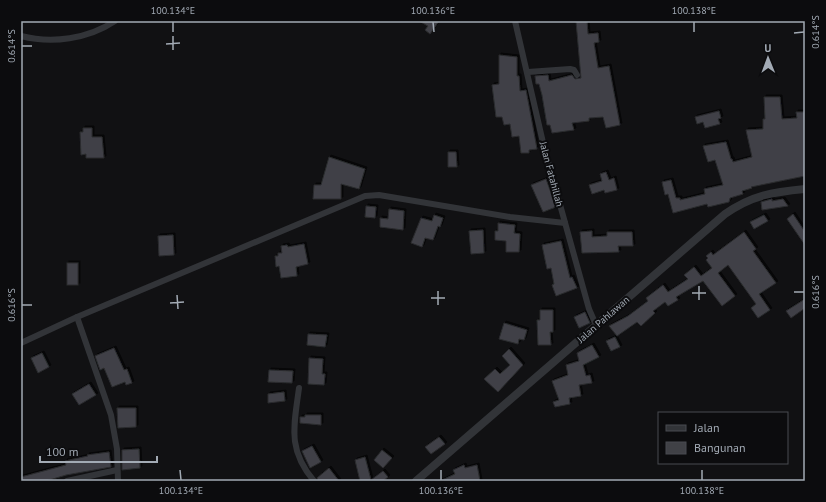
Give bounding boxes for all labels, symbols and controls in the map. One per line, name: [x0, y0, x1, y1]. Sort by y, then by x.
text: 100.134°E: [151, 4, 195, 17]
text: 100.136°E: [411, 4, 455, 17]
text: 100.138°E: [672, 4, 716, 17]
text: 0.614°S: [809, 15, 822, 49]
text: 0.614°S: [5, 29, 18, 63]
north arrow: [748, 38, 788, 78]
text: U: [764, 41, 771, 55]
street label: Jalan Fatahillah: [536, 139, 566, 208]
text: 0.616°S: [809, 275, 822, 309]
text: 0.616°S: [5, 288, 18, 322]
street label: Jalan Pahlawan: [574, 293, 632, 346]
legend: [658, 412, 788, 464]
text: Jalan: [693, 420, 719, 435]
scale bar: [40, 438, 157, 464]
text: Bangunan: [694, 440, 746, 455]
text: 100 m: [46, 444, 79, 459]
text: 100.134°E: [159, 484, 203, 497]
text: 100.136°E: [419, 484, 463, 497]
text: 100.138°E: [680, 484, 724, 497]

